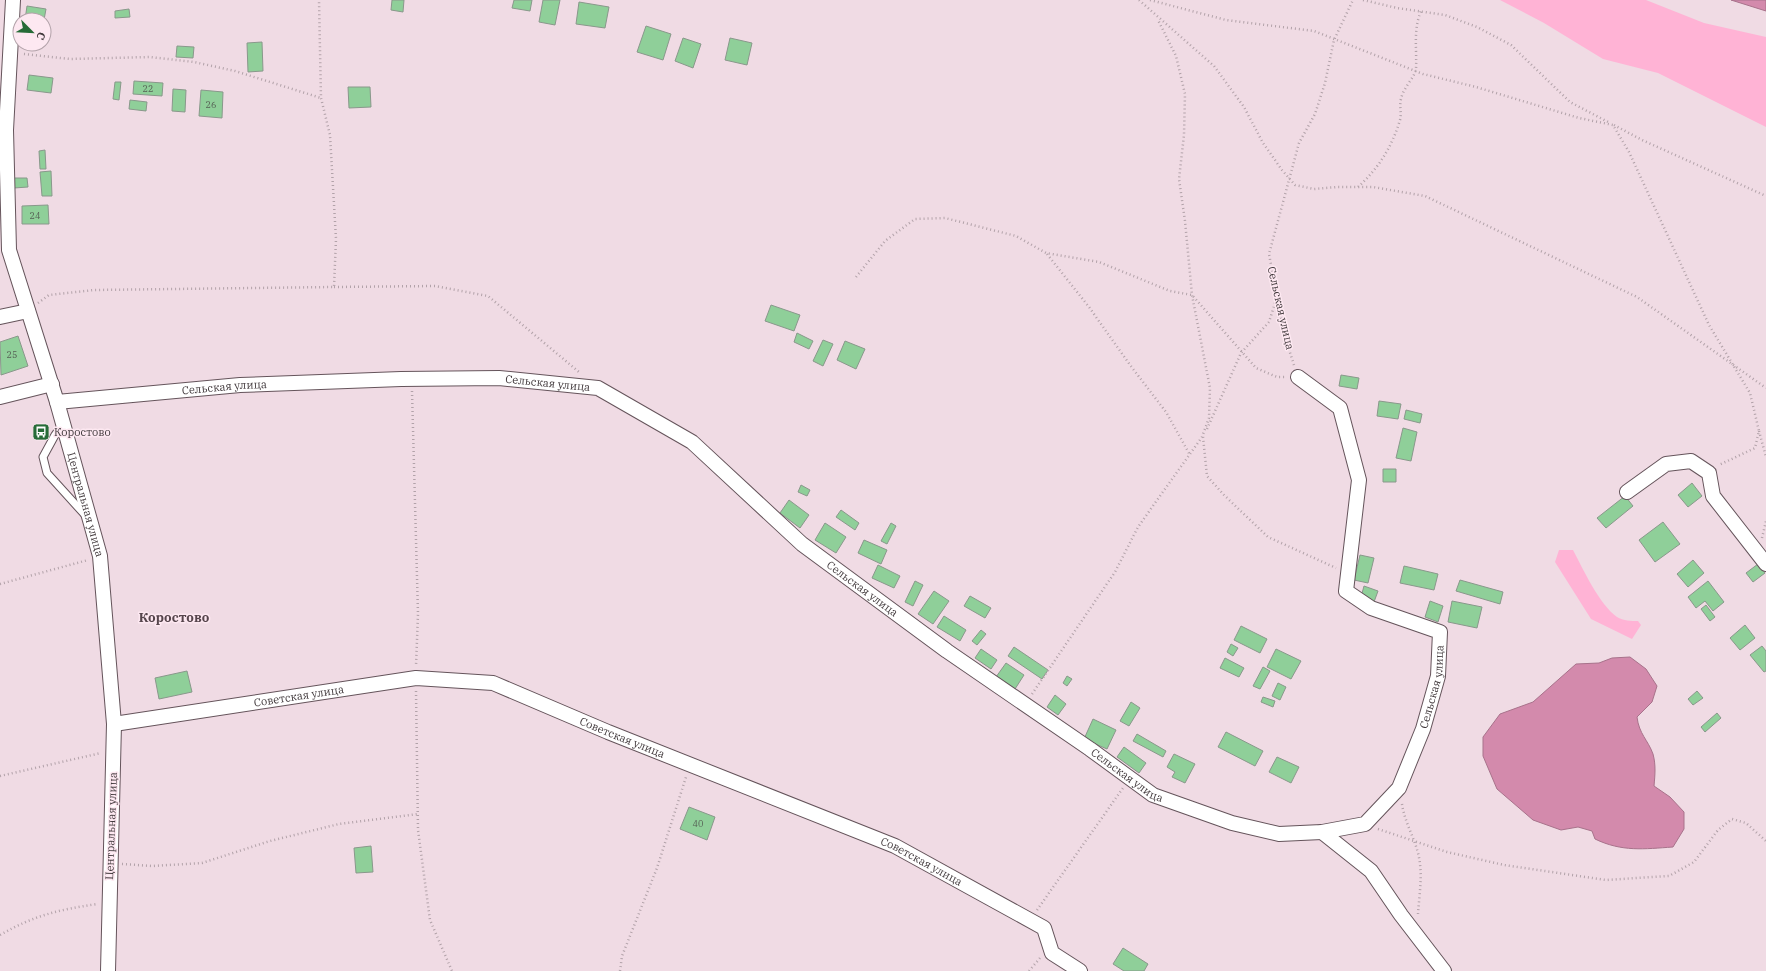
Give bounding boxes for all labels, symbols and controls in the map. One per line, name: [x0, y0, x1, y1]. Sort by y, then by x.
north arrow: [12, 12, 52, 52]
text: С: [33, 30, 49, 42]
house number: 22: [143, 83, 153, 94]
house number: 26: [206, 99, 216, 110]
house number: 24: [30, 210, 40, 221]
street label: Сельская улица: [1265, 265, 1297, 351]
house number: 25: [7, 349, 17, 360]
street label: Сельская улица: [505, 372, 591, 394]
street label: Сельская улица: [181, 377, 267, 397]
bus stop icon: Коростово: [31, 422, 51, 442]
place label: Коростово: [54, 425, 111, 439]
street label: Центральная улица: [64, 451, 107, 558]
street label: Сельская улица: [824, 558, 901, 620]
district label: Коростово: [139, 609, 210, 626]
street label: Сельская улица: [1417, 645, 1446, 730]
street label: Советская улица: [253, 682, 345, 710]
street label: Советская улица: [578, 714, 667, 761]
street label: Сельская улица: [1088, 745, 1165, 805]
street label: Центральная улица: [102, 772, 120, 880]
house number: 40: [693, 818, 703, 829]
street label: Советская улица: [879, 834, 965, 889]

